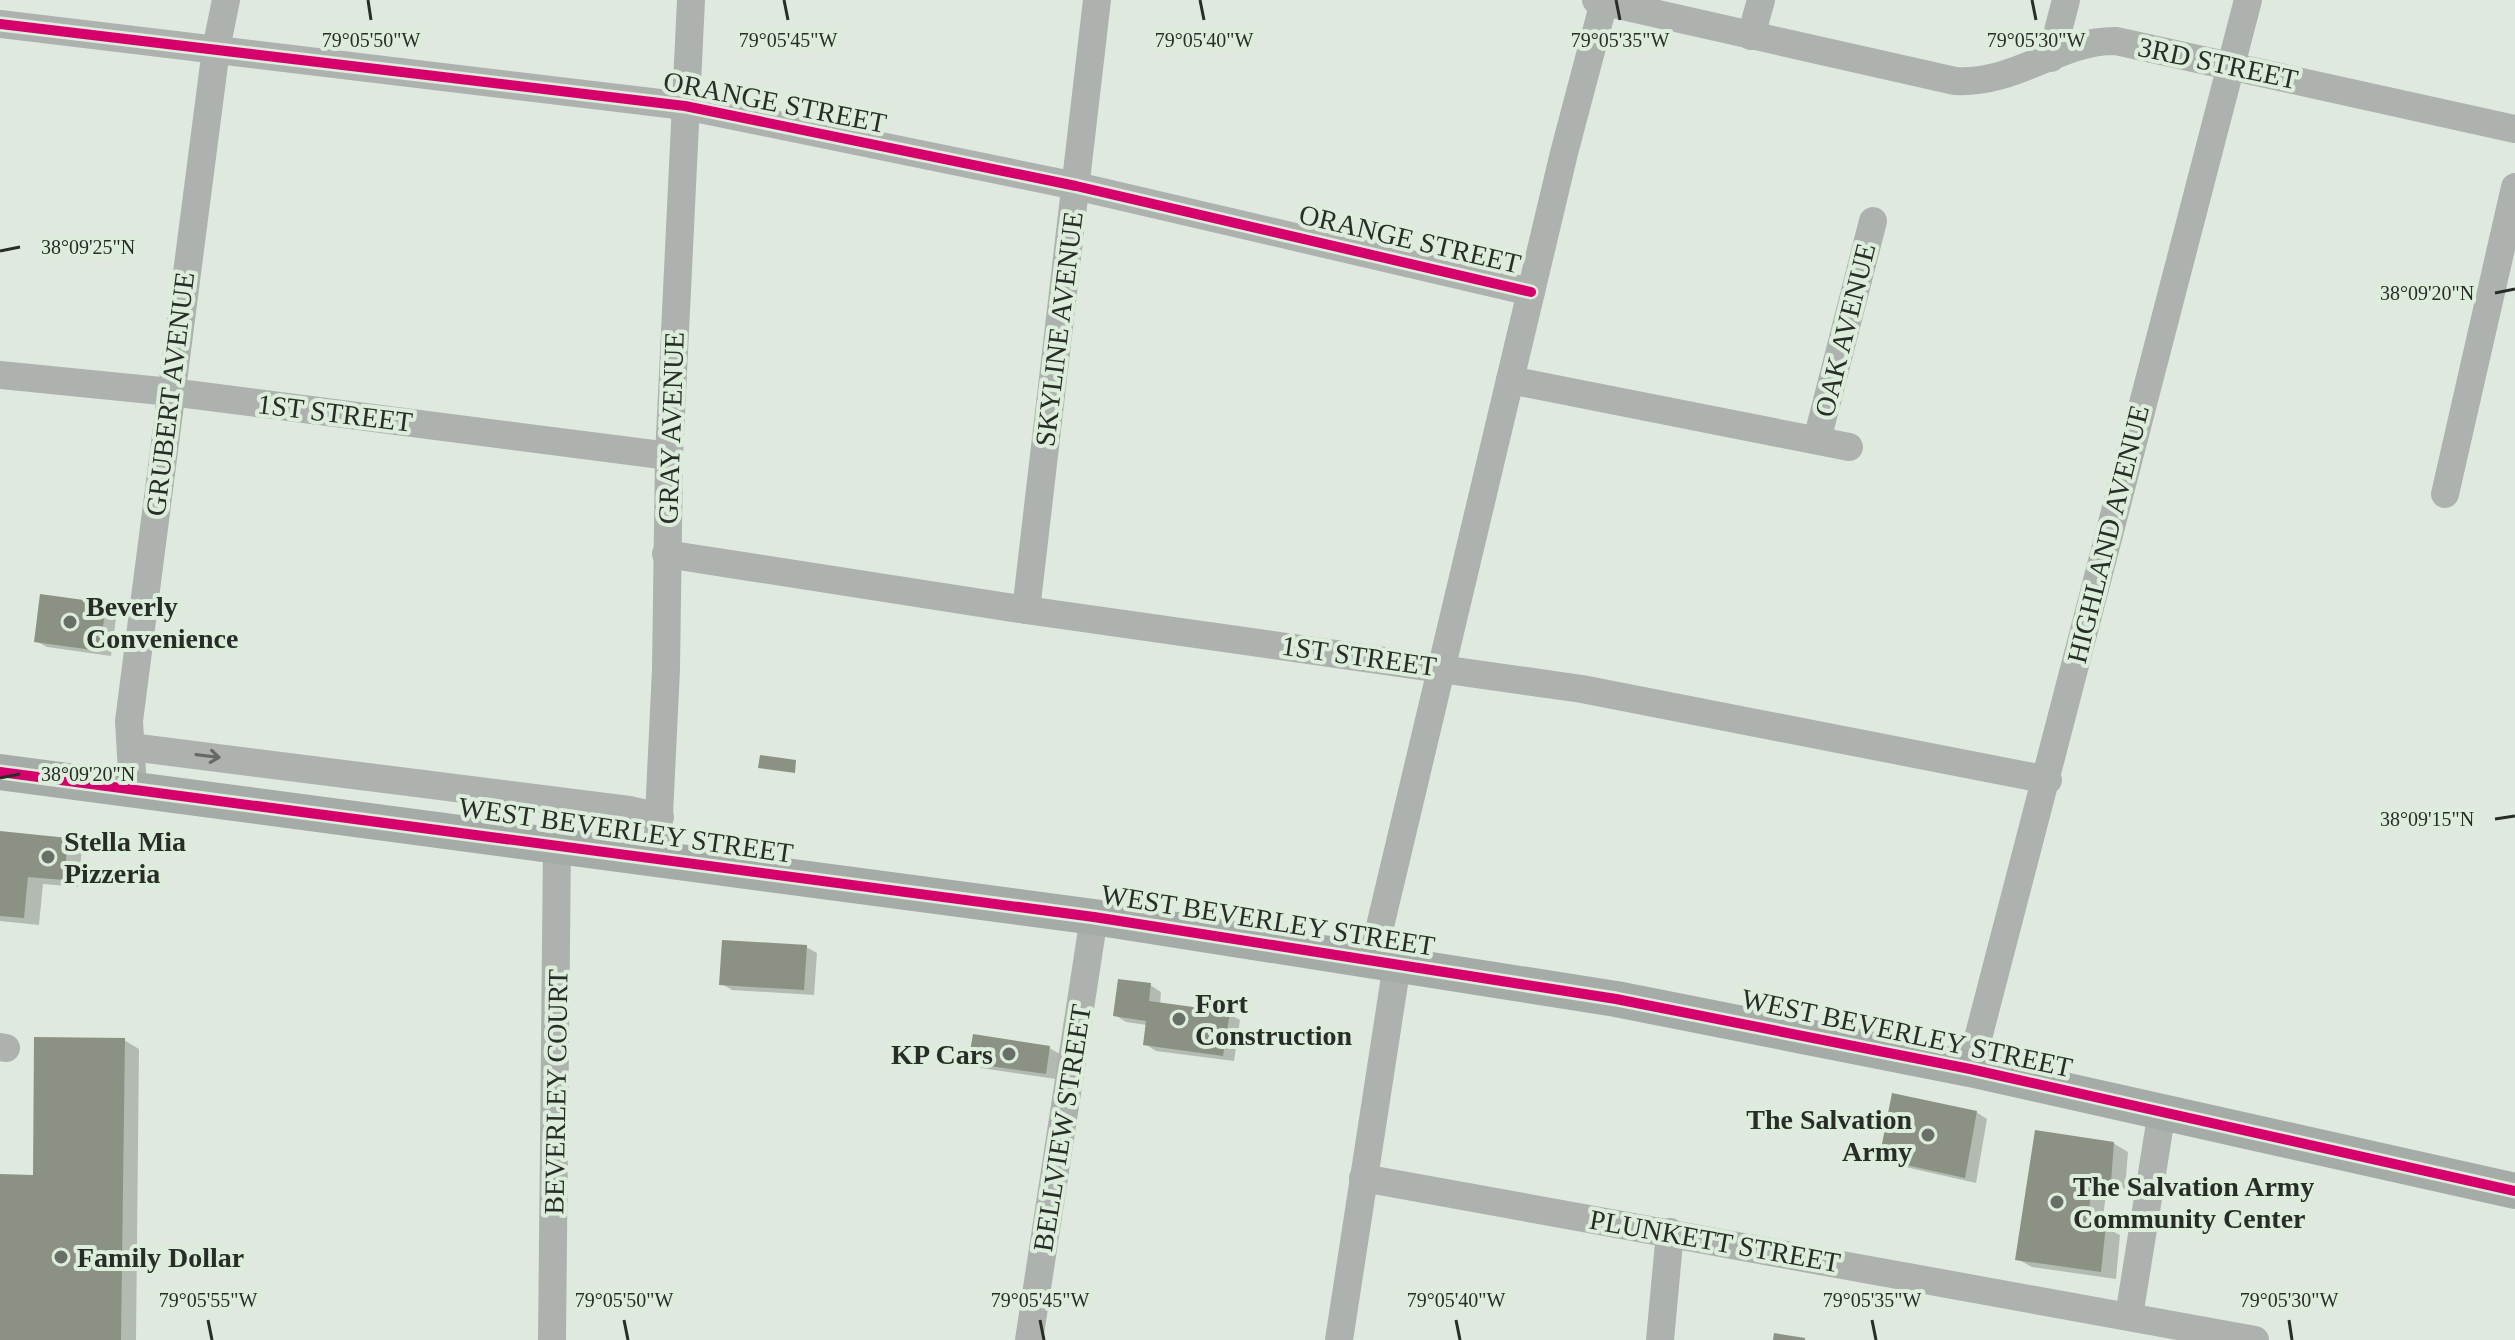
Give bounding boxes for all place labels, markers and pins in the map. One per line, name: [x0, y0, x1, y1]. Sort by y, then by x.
place label: Beverly Convenience: [86, 591, 238, 654]
marker: Beverly Convenience: [61, 613, 79, 631]
place label: Stella Mia Pizzeria: [64, 826, 186, 889]
marker: Stella Mia Pizzeria: [39, 848, 57, 866]
place label: Fort Construction: [1195, 988, 1353, 1051]
marker: Fort Construction: [1170, 1010, 1188, 1028]
place label: KP Cars: [891, 1039, 993, 1070]
marker: KP Cars: [1000, 1045, 1018, 1063]
place label: The Salvation Army: [1746, 1104, 1912, 1167]
marker: The Salvation Army: [1919, 1126, 1937, 1144]
place label: The Salvation Army Community Center: [2073, 1171, 2314, 1234]
marker: The Salvation Army Community Center: [2048, 1193, 2066, 1211]
place label: Family Dollar: [77, 1242, 244, 1273]
marker: Family Dollar: [52, 1248, 70, 1266]

